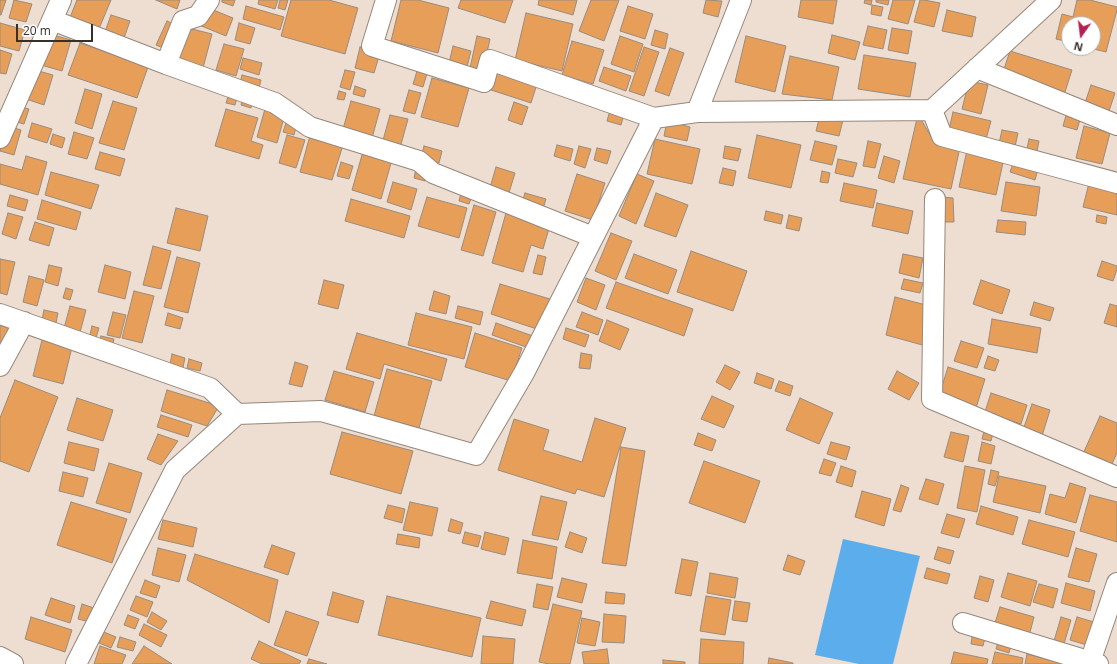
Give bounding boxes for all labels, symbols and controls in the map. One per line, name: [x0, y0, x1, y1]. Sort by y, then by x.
scale bar: [18, 16, 95, 42]
north arrow: [1061, 16, 1101, 56]
text: 20 m: [23, 22, 51, 39]
text: N: [1072, 39, 1084, 56]

